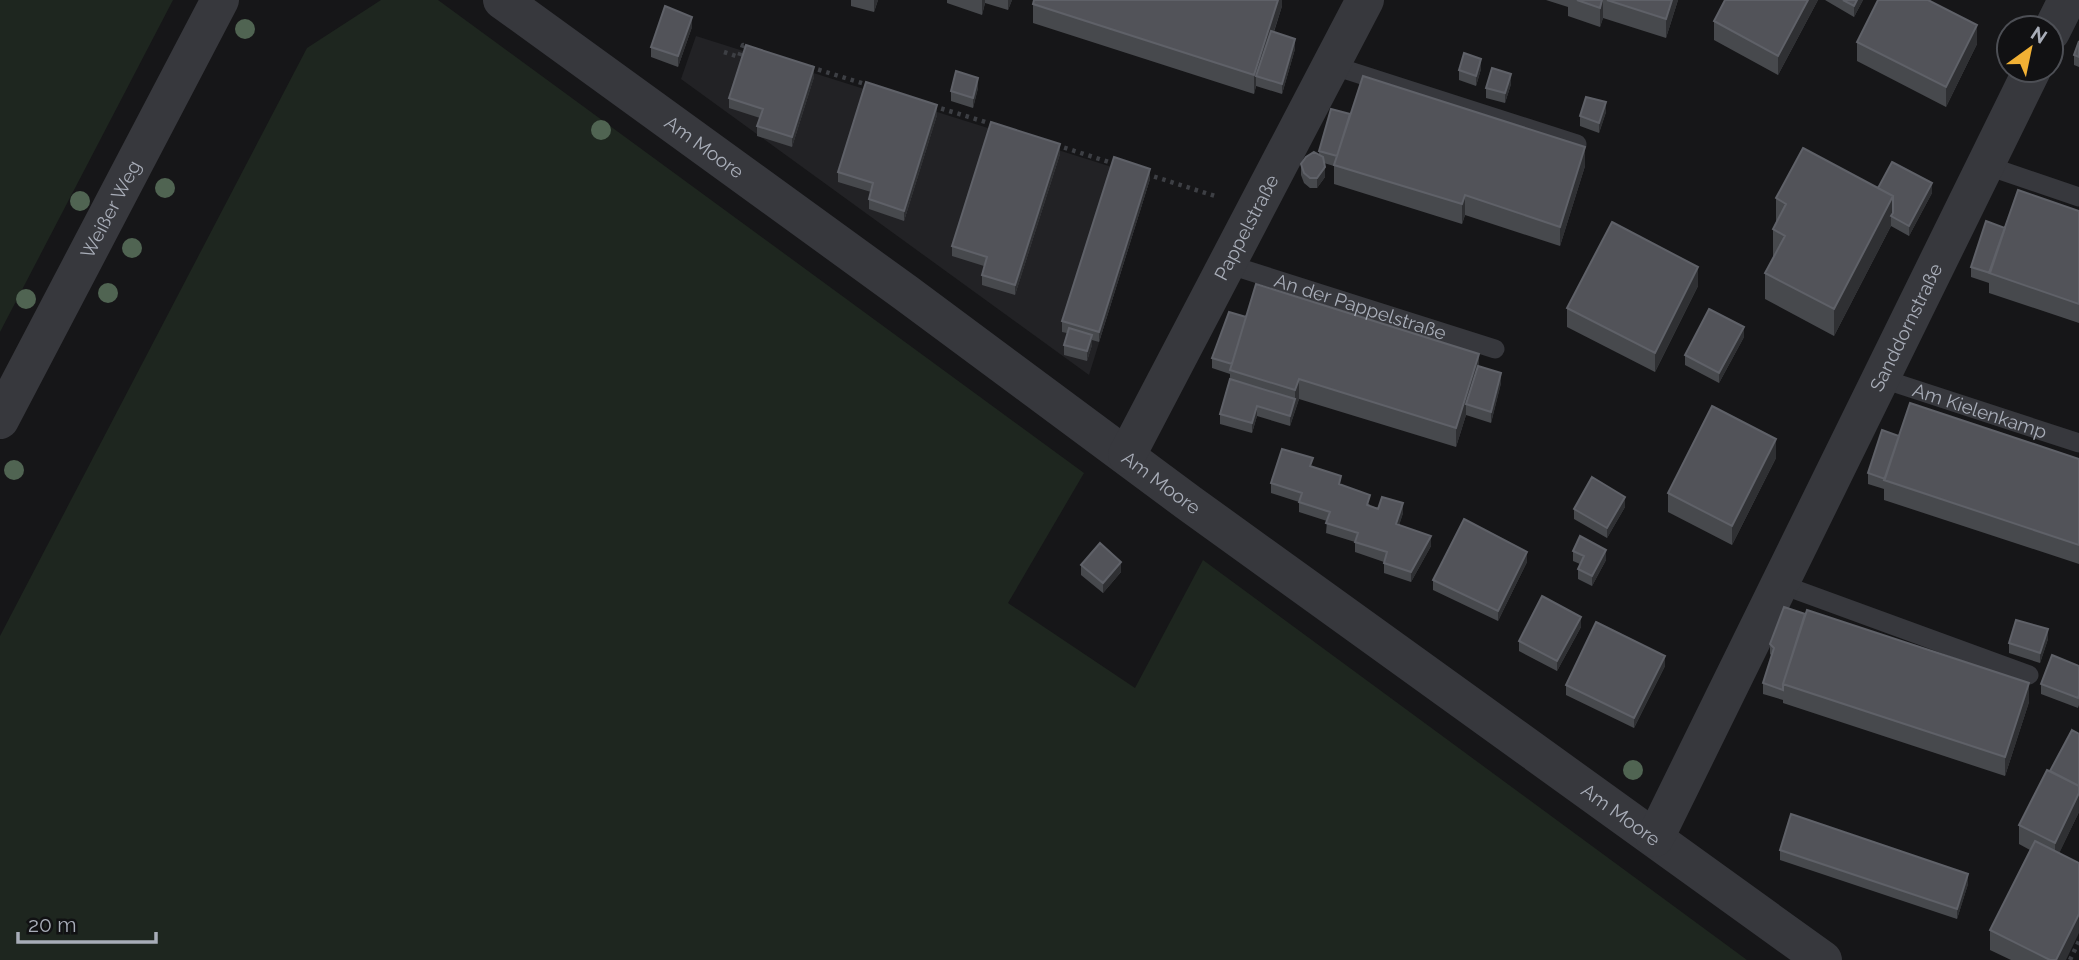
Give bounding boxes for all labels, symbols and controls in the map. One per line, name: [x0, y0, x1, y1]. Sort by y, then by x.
north arrow: [1995, 14, 2065, 84]
text: N: [2027, 22, 2051, 48]
street label: Am Moore: [661, 111, 748, 183]
street label: Weißer Weg: [76, 156, 145, 262]
street label: Pappelstraße: [1209, 171, 1283, 284]
street label: Sanddornstraße: [1865, 260, 1946, 395]
street label: An der Pappelstraße: [1272, 269, 1449, 344]
street label: Am Kielenkamp: [1910, 378, 2050, 443]
street label: Am Moore: [1118, 446, 1205, 519]
street label: Am Moore: [1577, 779, 1665, 850]
scale bar: [18, 900, 156, 944]
text: 20 m: [28, 912, 76, 937]

